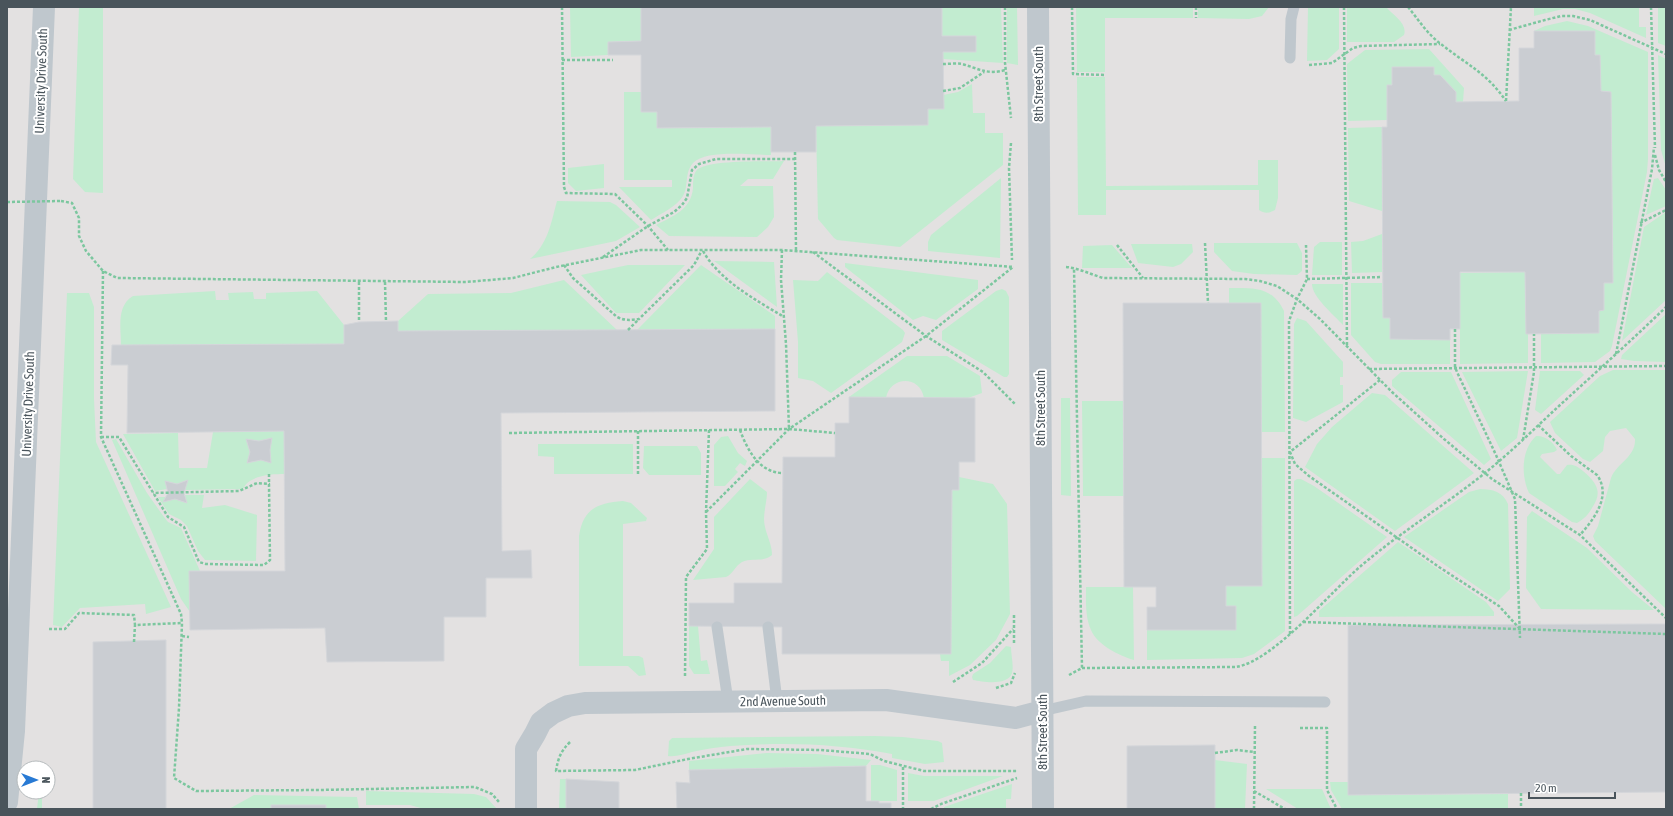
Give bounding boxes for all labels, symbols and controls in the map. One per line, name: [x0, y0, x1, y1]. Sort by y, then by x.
street label: University Drive South: [32, 28, 50, 134]
street label: 8th Street South: [1031, 46, 1046, 122]
street label: University Drive South: [19, 351, 37, 457]
street label: 8th Street South: [1033, 370, 1048, 446]
street label: 2nd Avenue South: [740, 693, 826, 709]
street label: 8th Street South: [1035, 694, 1050, 770]
north arrow: [16, 760, 56, 800]
scale bar: [1529, 774, 1615, 800]
text: N: [40, 777, 52, 783]
text: 20 m: [1535, 781, 1557, 795]

